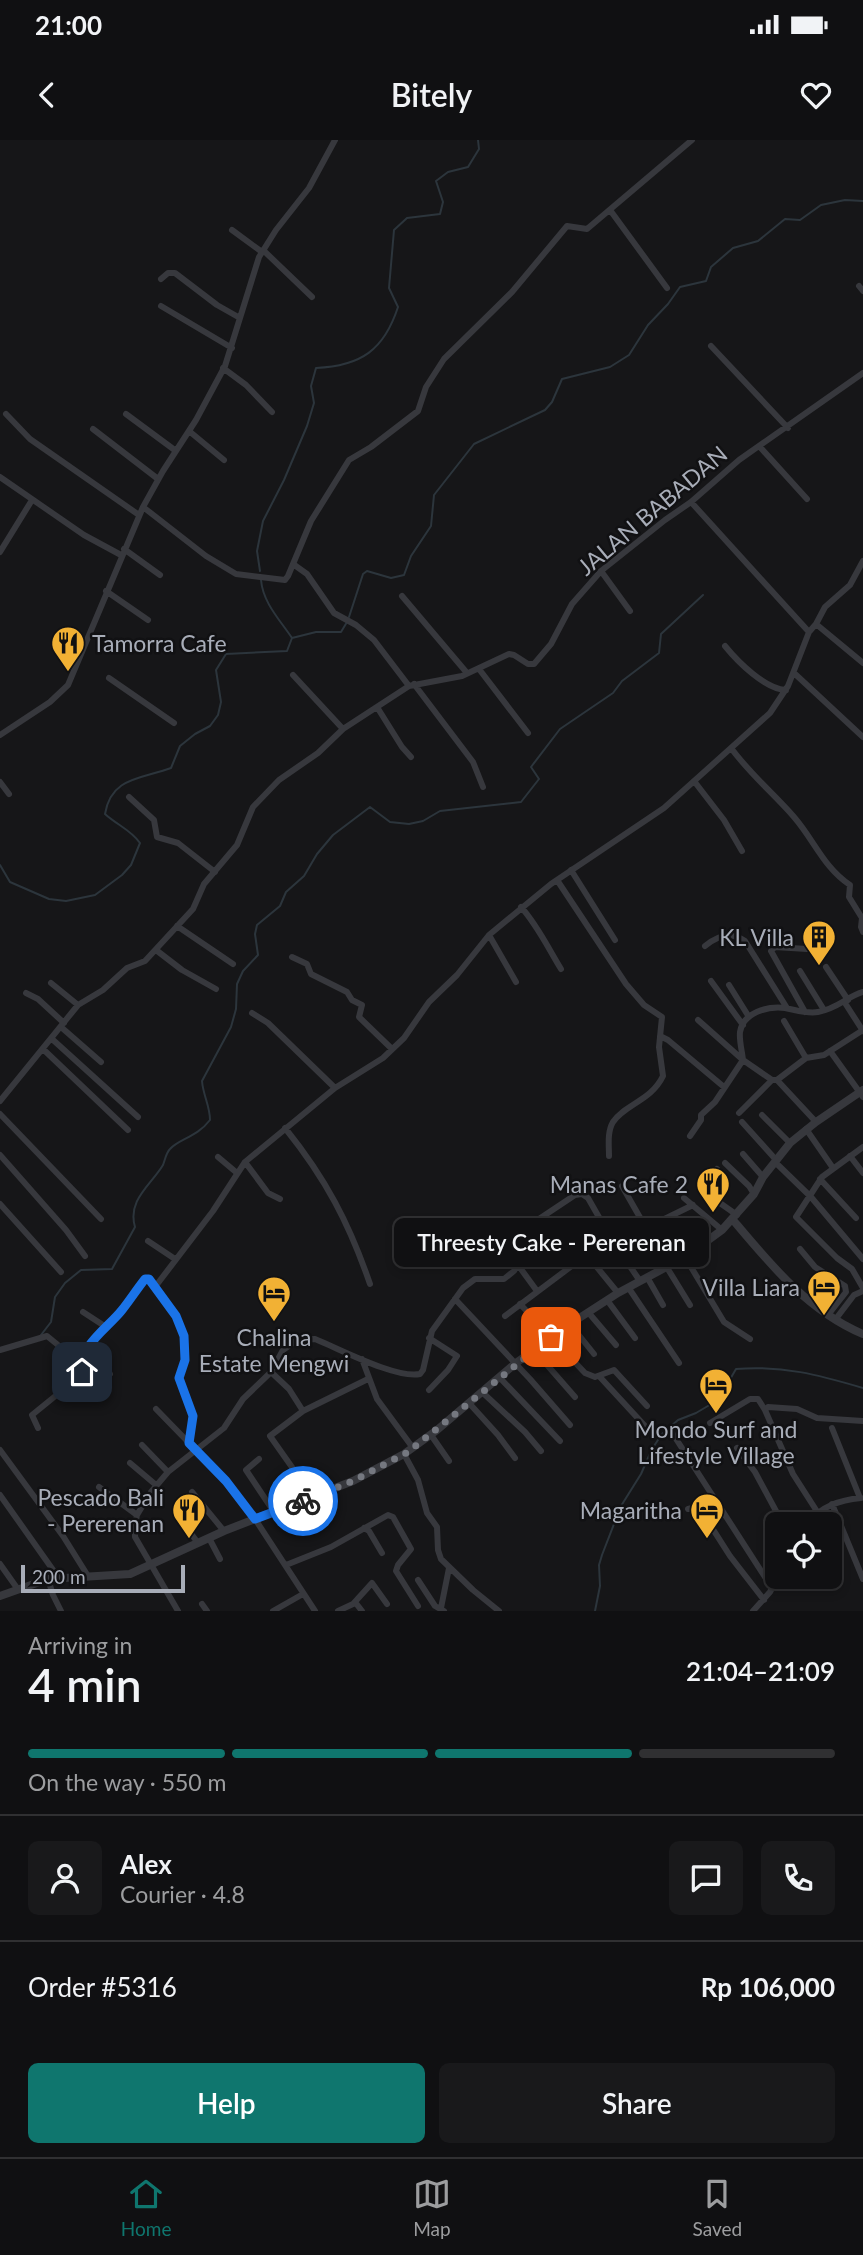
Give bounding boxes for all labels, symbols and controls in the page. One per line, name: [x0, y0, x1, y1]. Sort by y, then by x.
text: 21:00: [35, 9, 102, 41]
text: Bitely: [391, 75, 472, 114]
icon: back: [28, 76, 66, 114]
icon: heart: [797, 76, 835, 114]
street label: JALAN BABADAN: [572, 439, 732, 581]
restaurant icon: Tamorra Cafe: [49, 624, 87, 673]
place label: Tamorra Cafe: [92, 629, 227, 657]
building icon: KL Villa: [800, 918, 838, 967]
place label: KL Villa: [719, 923, 794, 951]
restaurant icon: Manas Cafe 2: [694, 1165, 732, 1214]
place label: Manas Cafe 2: [550, 1170, 688, 1198]
callout: Threesty Cake - Pererenan: [393, 1218, 708, 1267]
text: Threesty Cake - Pererenan: [417, 1228, 686, 1256]
hotel icon: Villa Liara: [805, 1268, 843, 1317]
place label: Villa Liara: [702, 1273, 800, 1301]
hotel icon: Chalina Estate Mengwi: [255, 1274, 293, 1323]
pin: [521, 1307, 581, 1367]
icon: bag: [532, 1318, 570, 1356]
place label: Chalina Estate Mengwi: [199, 1323, 349, 1377]
pin: [52, 1342, 112, 1402]
icon: home: [63, 1353, 101, 1391]
hotel icon: Mondo Surf and Lifestyle Village: [697, 1366, 735, 1415]
place label: Mondo Surf and Lifestyle Village: [635, 1415, 797, 1469]
courier: [268, 1466, 338, 1536]
icon: bike: [284, 1482, 322, 1520]
place label: Pescado Bali - Pererenan: [37, 1483, 164, 1537]
restaurant icon: Pescado Bali - Pererenan: [170, 1491, 208, 1540]
hotel icon: Magaritha: [688, 1491, 726, 1540]
place label: Magaritha: [580, 1496, 682, 1524]
map controls: [765, 1512, 842, 1589]
button: locate: [765, 1512, 842, 1589]
scale bar: [21, 1562, 186, 1594]
text: 200 m: [32, 1565, 86, 1588]
text: Arriving in: [28, 1631, 132, 1659]
text: 21:04–21:09: [686, 1655, 835, 1687]
text: 4 min: [28, 1657, 142, 1712]
text: On the way · 550 m: [28, 1768, 227, 1796]
button: person: [28, 1841, 102, 1915]
button: chat: [669, 1841, 743, 1915]
button: phone: [761, 1841, 835, 1915]
text: Alex: [120, 1848, 172, 1880]
text: Courier · 4.8: [120, 1880, 245, 1908]
text: Order #5316: [28, 1971, 177, 2003]
text: Rp 106,000: [701, 1971, 835, 2003]
button: Help: [28, 2063, 425, 2143]
button: Share: [439, 2063, 835, 2143]
tab: Home: [121, 2175, 171, 2240]
tab: Map: [413, 2175, 451, 2240]
tab: Saved: [693, 2175, 742, 2240]

